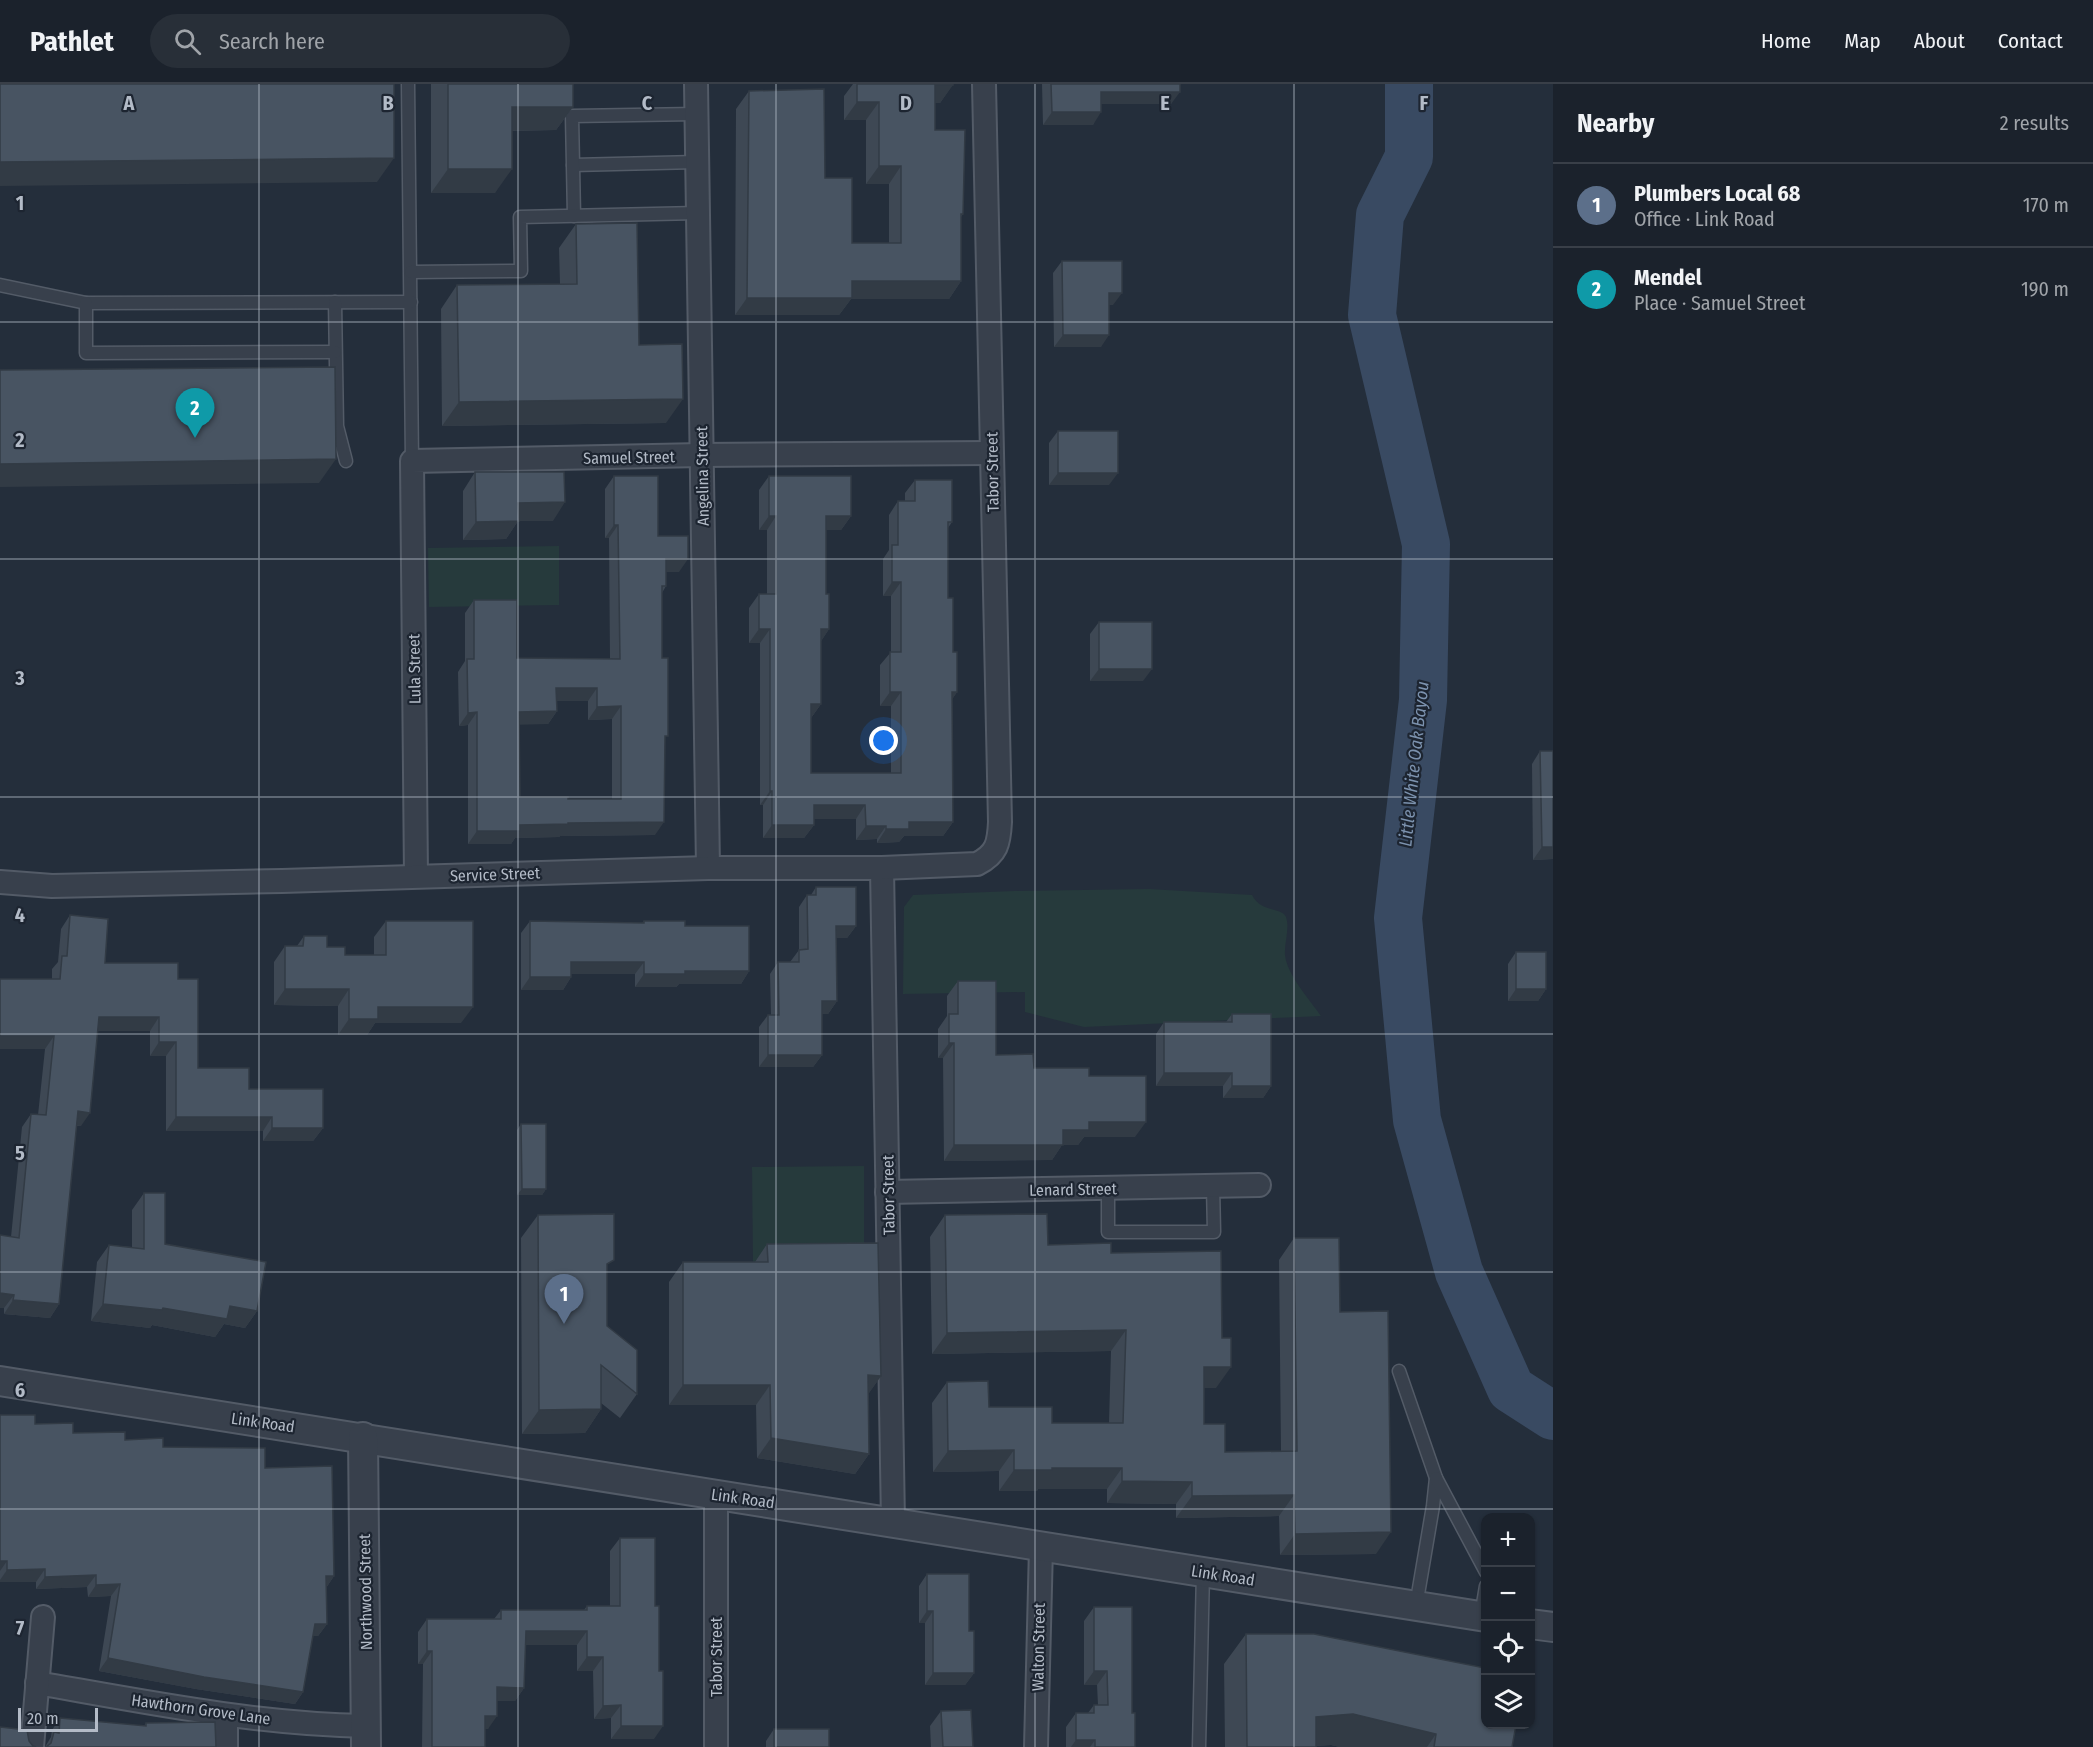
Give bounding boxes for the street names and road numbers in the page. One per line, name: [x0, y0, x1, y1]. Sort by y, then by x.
street label: Angelina Street: [692, 425, 713, 526]
street label: Tabor Street: [982, 431, 1003, 512]
street label: Samuel Street: [583, 447, 676, 468]
street label: Lula Street: [404, 633, 425, 704]
street label: Service Street: [450, 863, 541, 886]
street label: Tabor Street: [878, 1154, 899, 1235]
street label: Lenard Street: [1029, 1179, 1118, 1200]
street label: Link Road: [230, 1409, 296, 1436]
street label: Link Road: [710, 1485, 776, 1512]
street label: Northwood Street: [355, 1533, 376, 1650]
street label: Link Road: [1190, 1561, 1256, 1590]
street label: Walton Street: [1028, 1602, 1049, 1691]
street label: Tabor Street: [707, 1616, 726, 1697]
street label: Hawthorn Grove Lane: [130, 1690, 272, 1729]

